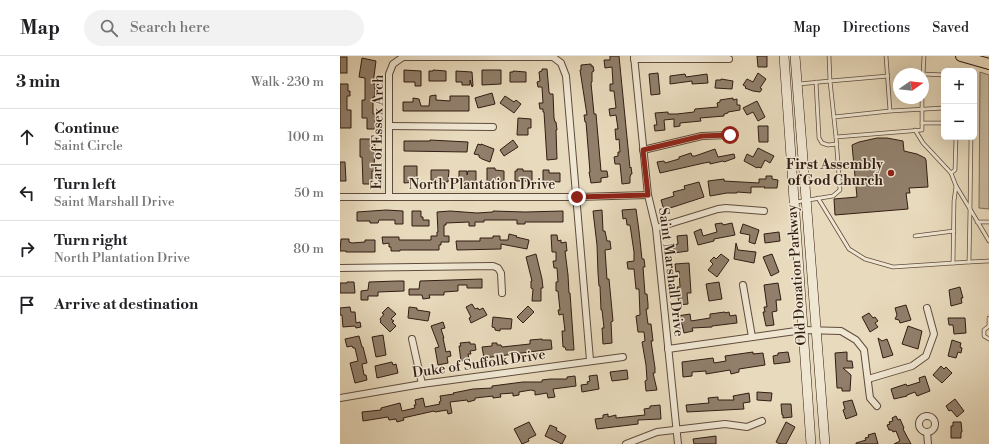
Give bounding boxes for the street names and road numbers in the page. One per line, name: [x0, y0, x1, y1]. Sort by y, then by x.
street label: Earl of Essex Arch: [368, 74, 388, 190]
street label: North Plantation Drive: [409, 176, 555, 194]
street label: Old Donation Parkway: [783, 204, 811, 346]
street label: Saint Marshall Drive: [654, 206, 688, 338]
street label: Duke of Suffolk Drive: [411, 346, 547, 382]

